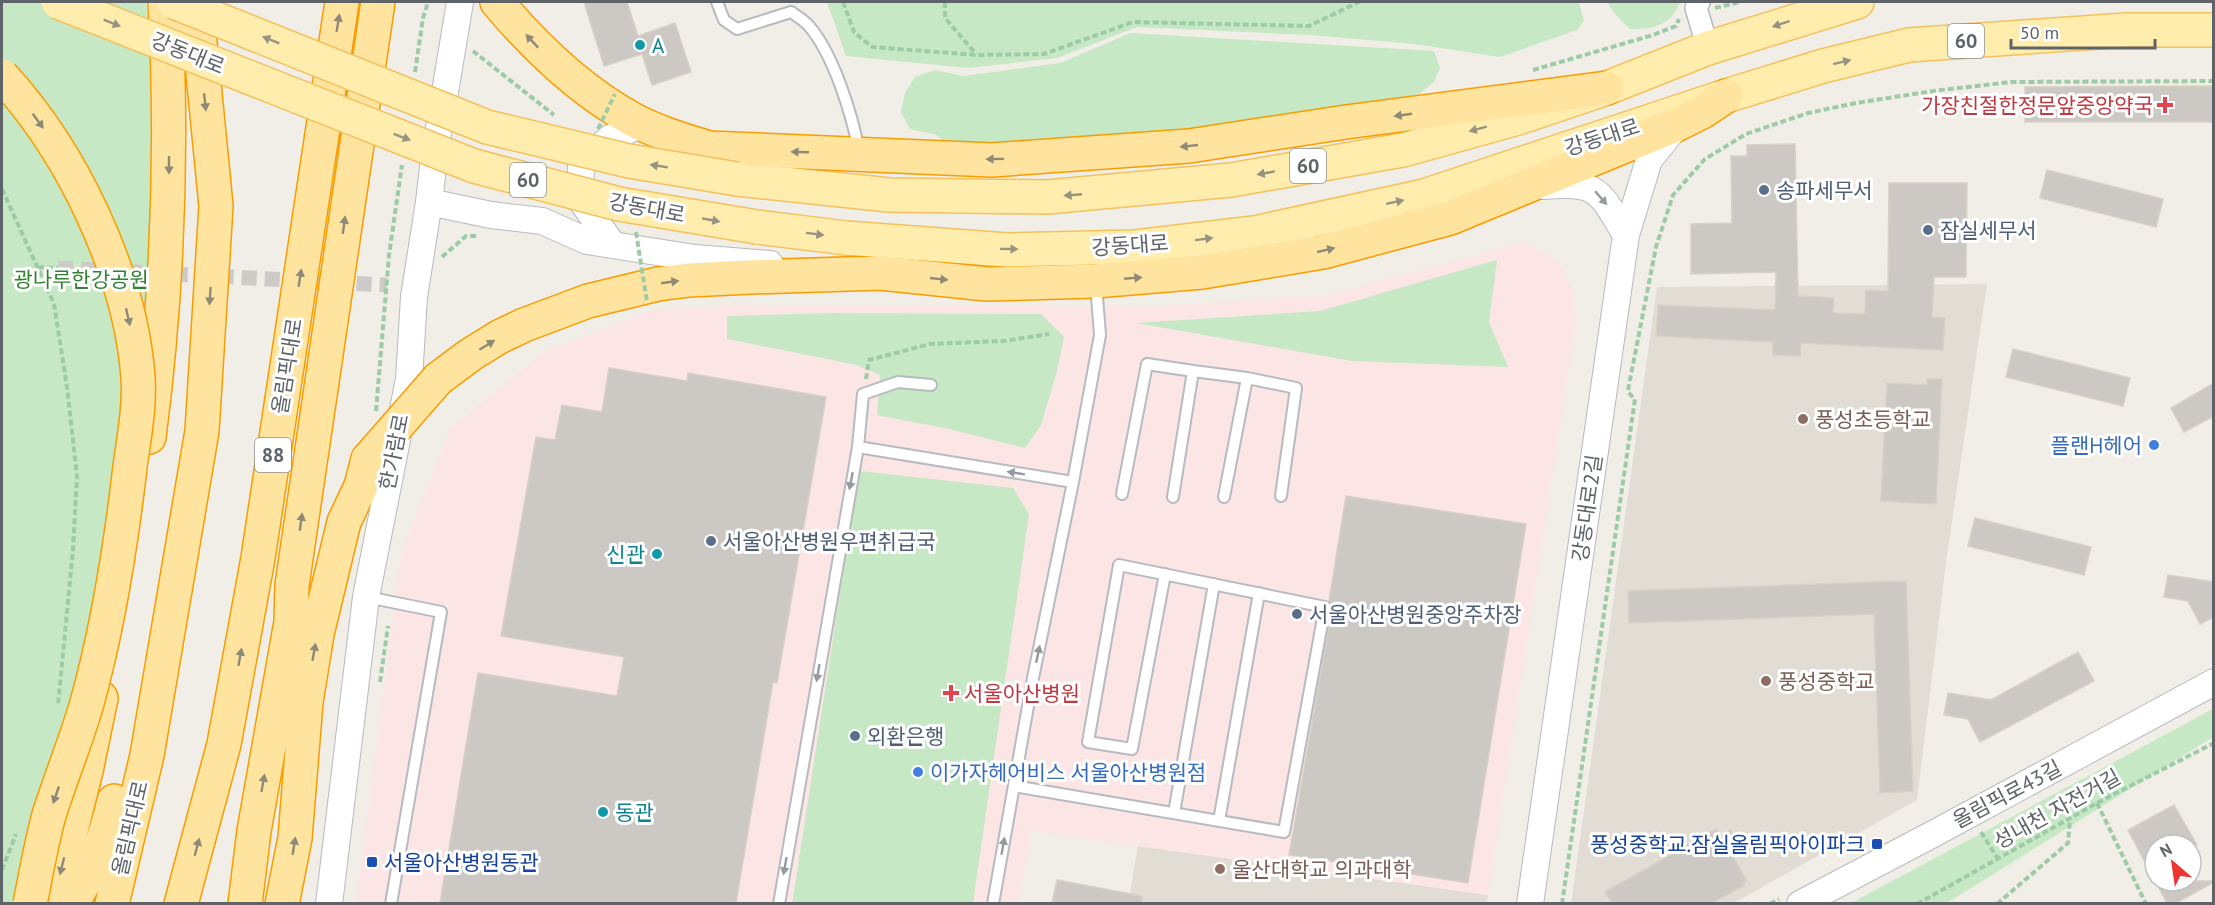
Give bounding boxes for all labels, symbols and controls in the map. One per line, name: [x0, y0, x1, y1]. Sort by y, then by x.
scale bar: [2011, 12, 2155, 50]
one-way arrow: [334, 13, 343, 32]
one-way arrow: [103, 19, 121, 28]
one-way arrow: [1772, 20, 1790, 30]
text: 50 m: [2020, 21, 2059, 44]
road number: 60: [1948, 24, 1984, 58]
street label: 강동대로: [147, 26, 229, 80]
place label: A: [652, 32, 665, 59]
one-way arrow: [525, 33, 539, 48]
one-way arrow: [262, 35, 280, 45]
marker: A: [633, 38, 647, 52]
one-way arrow: [1833, 56, 1851, 66]
one-way arrow: [201, 92, 210, 111]
place label: 가장친절한정문앞중앙약국: [1921, 92, 2153, 119]
marker: 가장친절한정문앞중앙약국: [2158, 98, 2172, 112]
one-way arrow: [1393, 110, 1412, 119]
street label: 강동대로: [1561, 112, 1643, 162]
one-way arrow: [32, 113, 44, 129]
one-way arrow: [1469, 125, 1487, 135]
one-way arrow: [393, 133, 411, 143]
one-way arrow: [1180, 141, 1199, 151]
one-way arrow: [790, 147, 809, 157]
road number: 60: [1290, 149, 1326, 183]
one-way arrow: [164, 155, 174, 174]
one-way arrow: [985, 155, 1004, 164]
one-way arrow: [649, 162, 668, 171]
road number: 60: [510, 163, 546, 197]
one-way arrow: [1257, 169, 1276, 178]
place label: 송파세무서: [1776, 177, 1873, 204]
marker: 송파세무서: [1757, 183, 1771, 197]
street label: 강동대로: [606, 187, 688, 229]
one-way arrow: [1063, 190, 1082, 200]
one-way arrow: [1594, 190, 1607, 205]
one-way arrow: [1386, 197, 1405, 206]
one-way arrow: [702, 215, 721, 224]
one-way arrow: [339, 216, 348, 235]
place label: 잠실세무서: [1940, 217, 2037, 244]
marker: 잠실세무서: [1921, 223, 1935, 237]
street label: 강동대로: [1091, 229, 1169, 261]
one-way arrow: [806, 230, 825, 239]
one-way arrow: [1194, 234, 1213, 244]
one-way arrow: [1000, 245, 1019, 254]
one-way arrow: [1317, 245, 1335, 255]
park label: 광나루한강공원: [13, 266, 149, 293]
one-way arrow: [295, 268, 304, 287]
one-way arrow: [1124, 273, 1143, 283]
one-way arrow: [929, 274, 948, 284]
one-way arrow: [660, 278, 679, 287]
one-way arrow: [205, 286, 215, 305]
one-way arrow: [124, 307, 133, 326]
street label: 올림픽대로: [266, 316, 308, 416]
one-way arrow: [478, 340, 495, 351]
place label: 풍성초등학교: [1815, 406, 1931, 433]
street label: 한가람로: [373, 411, 415, 493]
marker: 풍성초등학교: [1796, 412, 1810, 426]
place label: 플랜H헤어: [2051, 432, 2142, 459]
road number: 88: [255, 438, 291, 472]
marker: 플랜H헤어: [2147, 438, 2161, 452]
street label: 강동대로2길: [1566, 453, 1608, 563]
one-way arrow: [1006, 468, 1025, 477]
one-way arrow: [846, 472, 855, 491]
one-way arrow: [296, 513, 305, 532]
place label: 서울아산병원우편취급국: [723, 528, 936, 555]
marker: 서울아산병원우편취급국: [704, 534, 718, 548]
place label: 신관: [606, 541, 645, 568]
marker: 신관: [650, 547, 664, 561]
place label: 서울아산병원중앙주차장: [1309, 601, 1522, 628]
marker: 서울아산병원중앙주차장: [1290, 607, 1304, 621]
one-way arrow: [310, 643, 319, 662]
one-way arrow: [1034, 644, 1043, 663]
one-way arrow: [236, 647, 245, 666]
one-way arrow: [813, 664, 822, 683]
place label: 풍성중학교: [1778, 668, 1875, 695]
marker: 풍성중학교: [1759, 674, 1773, 688]
place label: 서울아산병원: [964, 680, 1080, 707]
marker: 서울아산병원: [942, 684, 960, 702]
place label: 외환은행: [867, 723, 944, 750]
marker: 외환은행: [848, 729, 862, 743]
street label: 올림픽로43길: [1948, 754, 2066, 834]
place label: 이가자헤어비스 서울아산병원점: [930, 759, 1206, 786]
street label: 성내천 자전거길: [1989, 763, 2125, 855]
marker: 이가자헤어비스 서울아산병원점: [911, 765, 925, 779]
one-way arrow: [258, 774, 267, 793]
street label: 올림픽대로: [106, 778, 154, 878]
one-way arrow: [51, 786, 61, 804]
place label: 동관: [615, 799, 654, 826]
marker: 동관: [596, 805, 610, 819]
place label: 풍성중학교.잠실올림픽아이파크: [1590, 831, 1865, 858]
north arrow: [2143, 833, 2203, 893]
one-way arrow: [999, 836, 1008, 855]
one-way arrow: [289, 837, 298, 856]
marker: 풍성중학교.잠실올림픽아이파크: [1870, 837, 1884, 851]
one-way arrow: [193, 838, 203, 856]
text: N: [2156, 839, 2175, 861]
place label: 서울아산병원동관: [384, 849, 539, 876]
marker: 서울아산병원동관: [365, 855, 379, 869]
one-way arrow: [781, 856, 790, 875]
place label: 울산대학교 의과대학: [1232, 856, 1412, 883]
one-way arrow: [57, 857, 66, 875]
marker: 울산대학교 의과대학: [1213, 862, 1227, 876]

